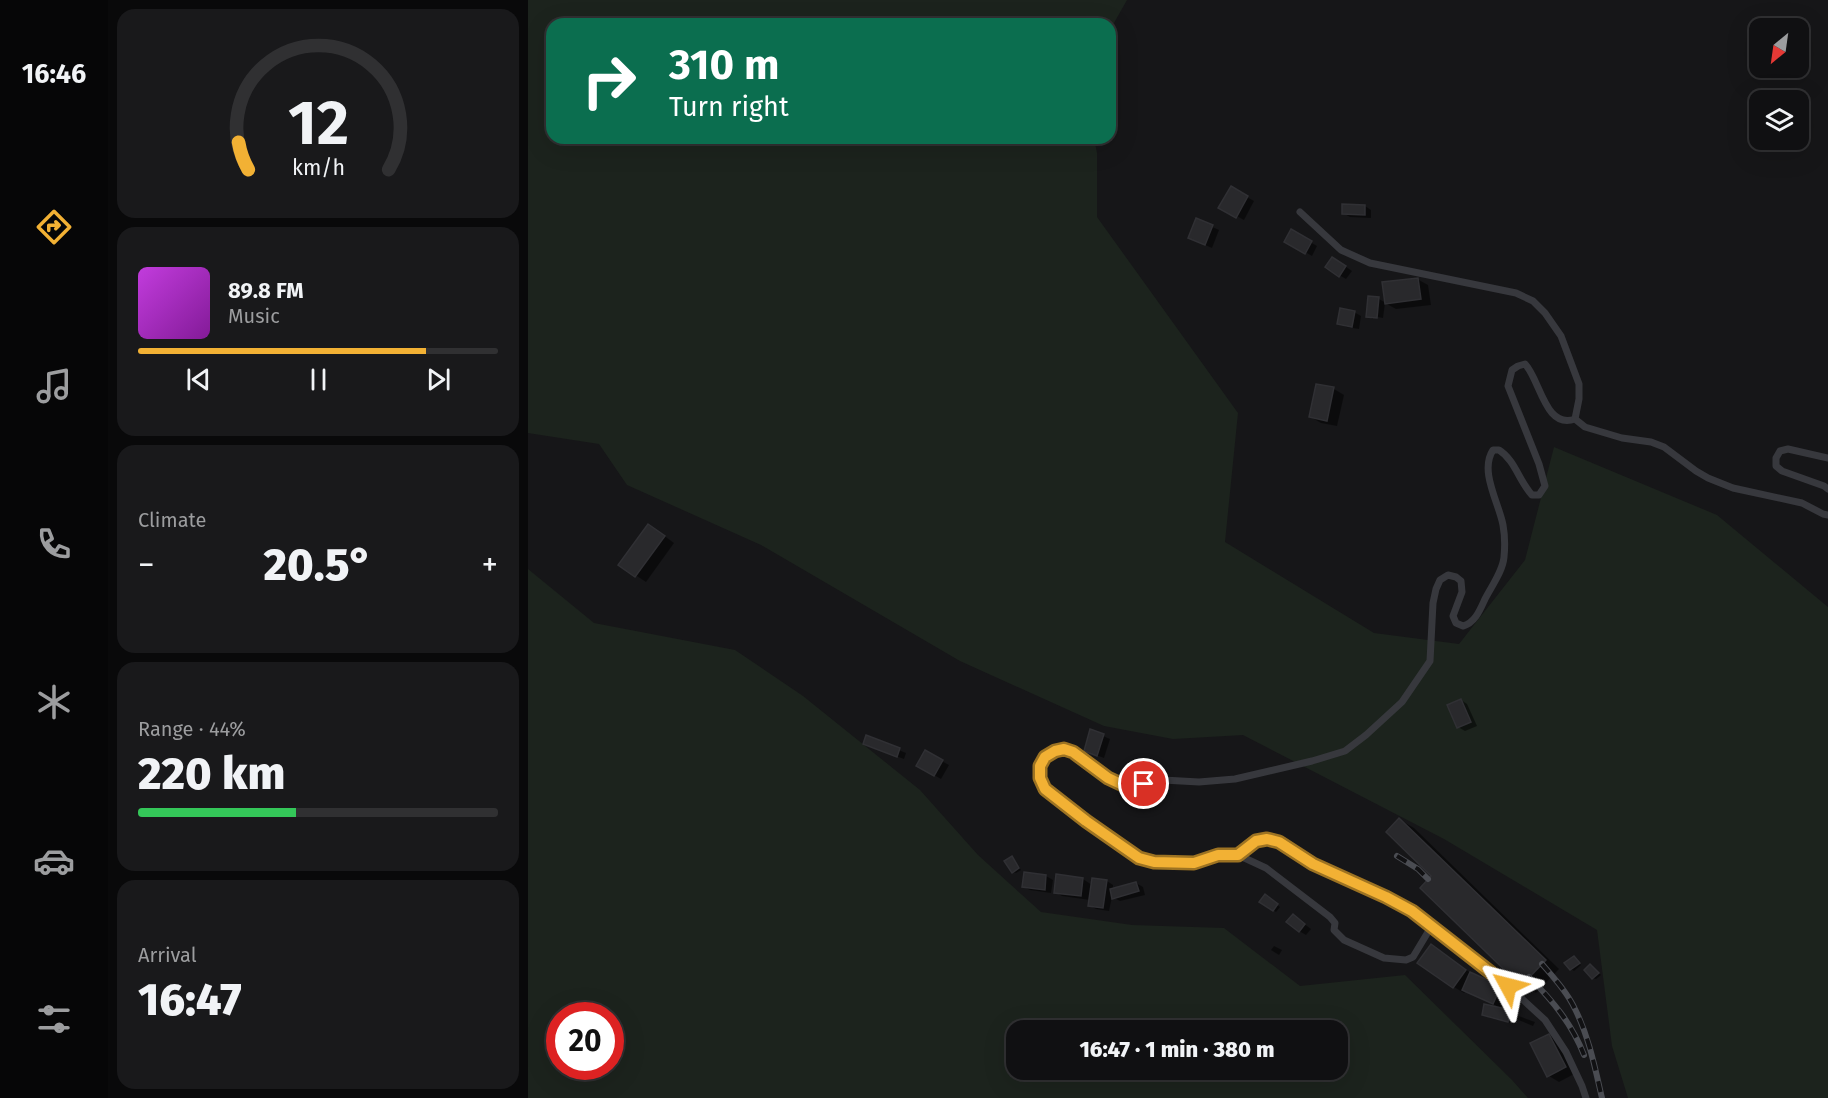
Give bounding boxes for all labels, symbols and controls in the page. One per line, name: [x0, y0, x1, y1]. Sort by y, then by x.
north arrow: [1749, 18, 1809, 78]
map controls: [1749, 18, 1809, 150]
text: 310 m: [669, 40, 779, 90]
icon: right: [570, 42, 648, 120]
text: 16:46: [22, 58, 86, 90]
text: 12: [287, 87, 349, 162]
button: layers: [1749, 90, 1809, 150]
text: Turn right: [669, 91, 789, 123]
text: km/h: [291, 156, 345, 182]
icon: directions: [33, 206, 75, 248]
text: 89.8 FM: [228, 277, 303, 304]
text: Music: [228, 304, 280, 328]
icon: previous: [182, 363, 215, 396]
icon: pause: [302, 363, 335, 396]
icon: next: [422, 363, 455, 396]
icon: music: [33, 365, 75, 407]
text: Climate: [138, 508, 206, 532]
icon: phone: [33, 523, 75, 565]
text: 20.5°: [263, 538, 373, 592]
text: −: [138, 545, 155, 585]
text: +: [482, 545, 498, 585]
icon: climate: [33, 681, 75, 723]
text: Range · 44%: [138, 717, 246, 741]
text: 220 km: [138, 747, 285, 801]
pin: [1118, 758, 1169, 809]
icon: arrive: [1127, 767, 1160, 800]
icon: car: [33, 840, 75, 882]
text: Arrival: [138, 943, 197, 967]
position arrow: [1476, 954, 1540, 1018]
text: 16:47: [138, 973, 242, 1027]
icon: filters: [33, 998, 75, 1040]
speed limit sign: 20: [546, 1002, 624, 1080]
text: 16:47 · 1 min · 380 m: [1079, 1036, 1275, 1063]

